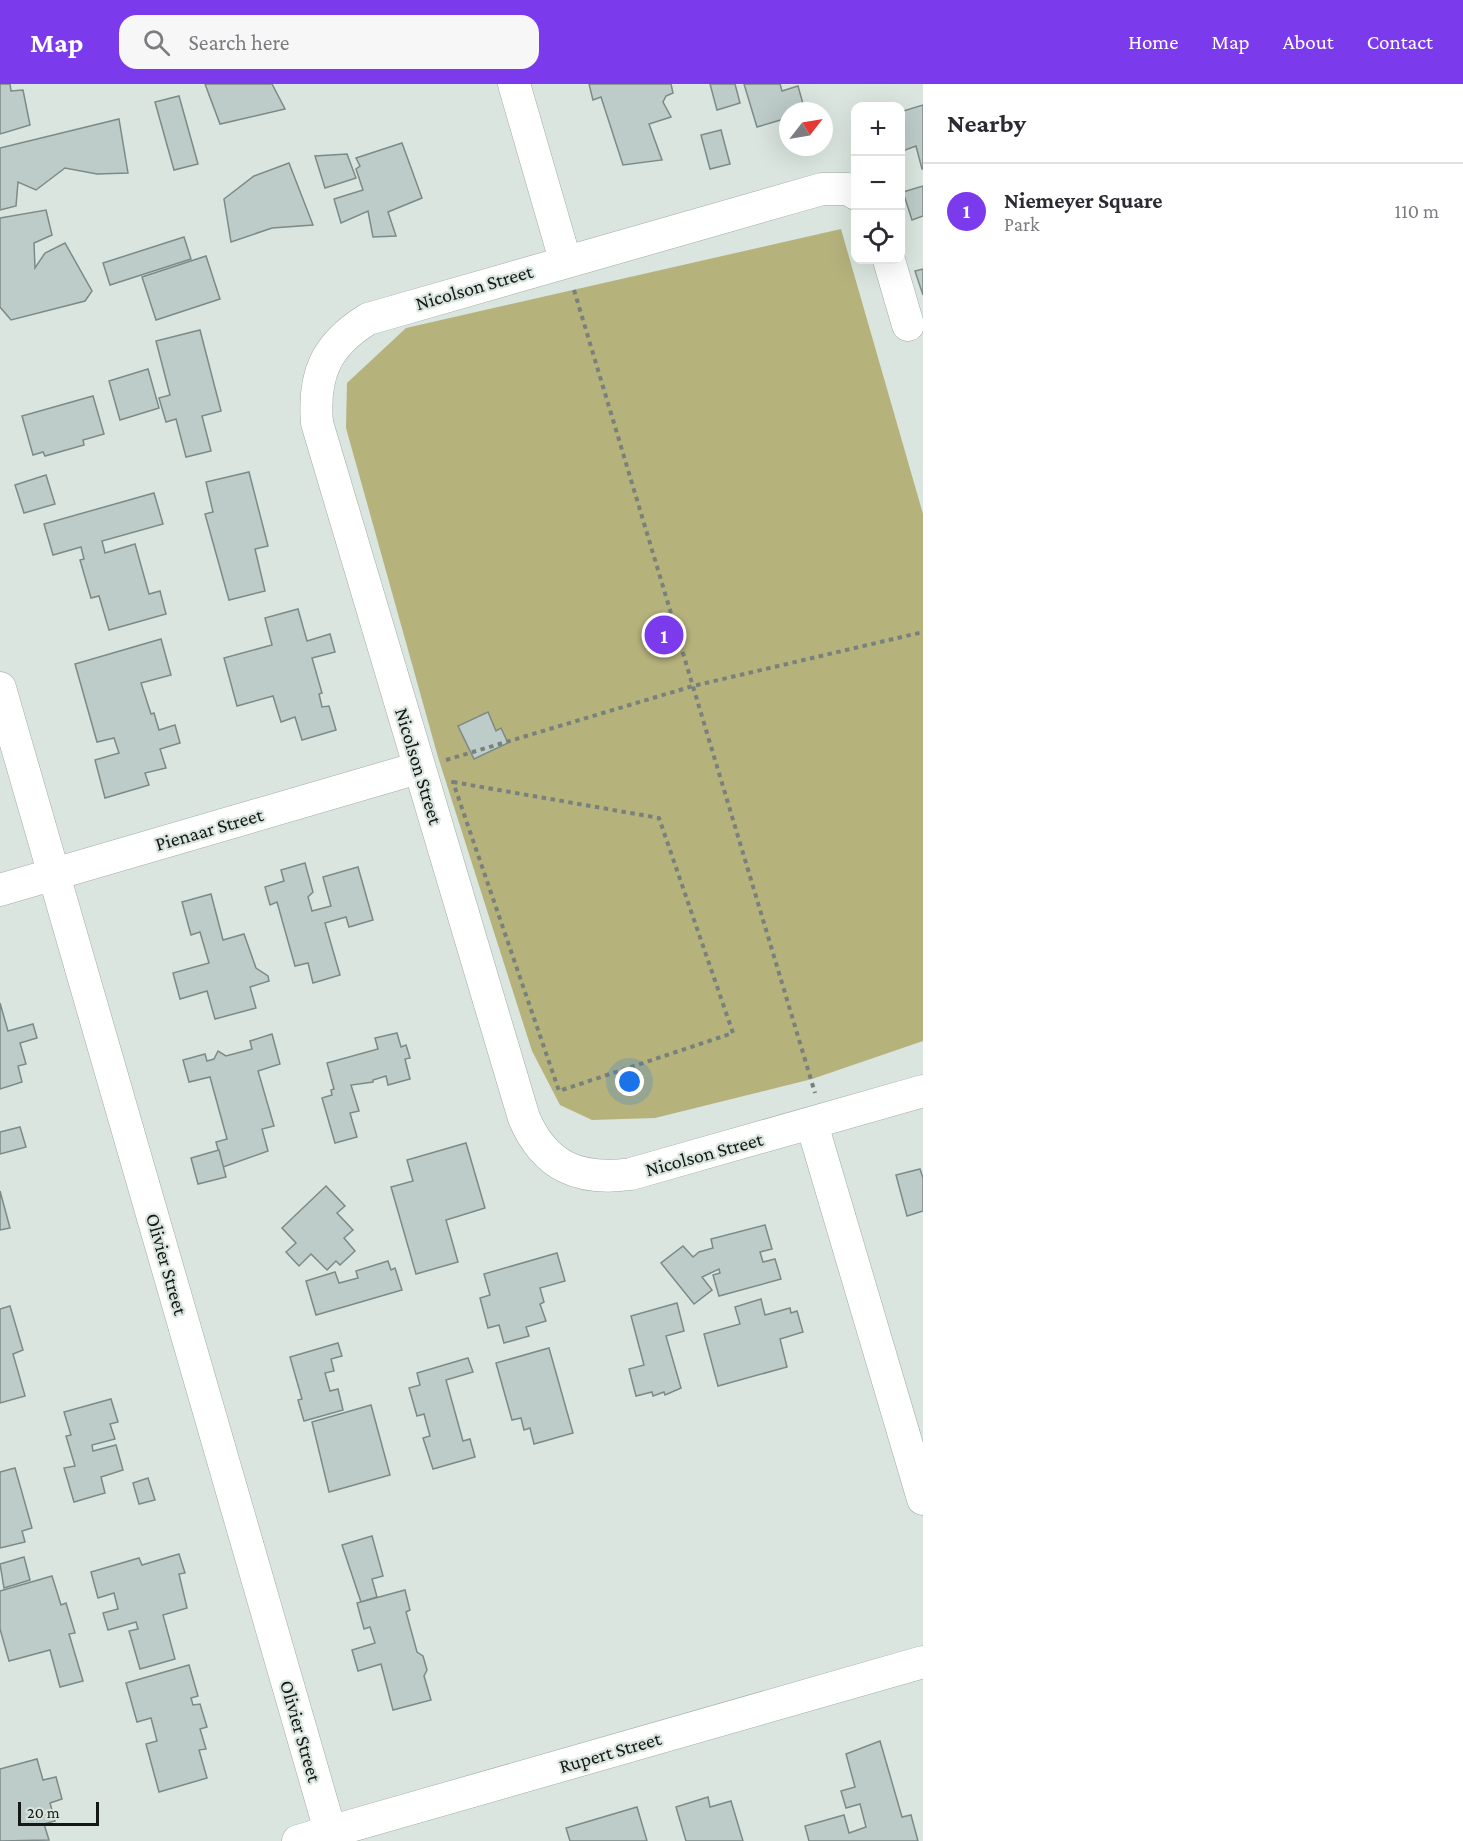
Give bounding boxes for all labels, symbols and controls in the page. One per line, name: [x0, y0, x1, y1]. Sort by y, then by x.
search box: [119, 15, 539, 69]
icon: search: [140, 26, 173, 59]
text: Map: [30, 27, 83, 58]
text: Search here: [188, 30, 289, 55]
text: Home: [1128, 30, 1178, 54]
text: Map: [1211, 30, 1250, 54]
text: About: [1283, 30, 1334, 54]
text: Contact: [1367, 30, 1433, 54]
north arrow: [779, 102, 833, 156]
map controls: [851, 102, 905, 264]
button: +: [851, 102, 905, 156]
text: Nearby: [947, 109, 1026, 138]
button: −: [851, 156, 905, 210]
text: Niemeyer Square: [1004, 188, 1162, 213]
text: 1: [963, 200, 970, 222]
text: 110 m: [1395, 200, 1439, 222]
button: locate: [851, 210, 905, 264]
text: Park: [1004, 213, 1040, 235]
street label: Nicolson Street: [413, 260, 536, 314]
pin: 1: [644, 612, 684, 658]
street label: Nicolson Street: [391, 705, 447, 827]
street label: Pienaar Street: [153, 803, 266, 855]
your location: [615, 1067, 644, 1096]
street label: Nicolson Street: [643, 1128, 766, 1180]
street label: Olivier Street: [142, 1211, 192, 1318]
street label: Olivier Street: [276, 1678, 326, 1785]
street label: Rupert Street: [556, 1727, 664, 1778]
scale bar: [18, 1799, 99, 1826]
text: 20 m: [27, 1804, 60, 1821]

